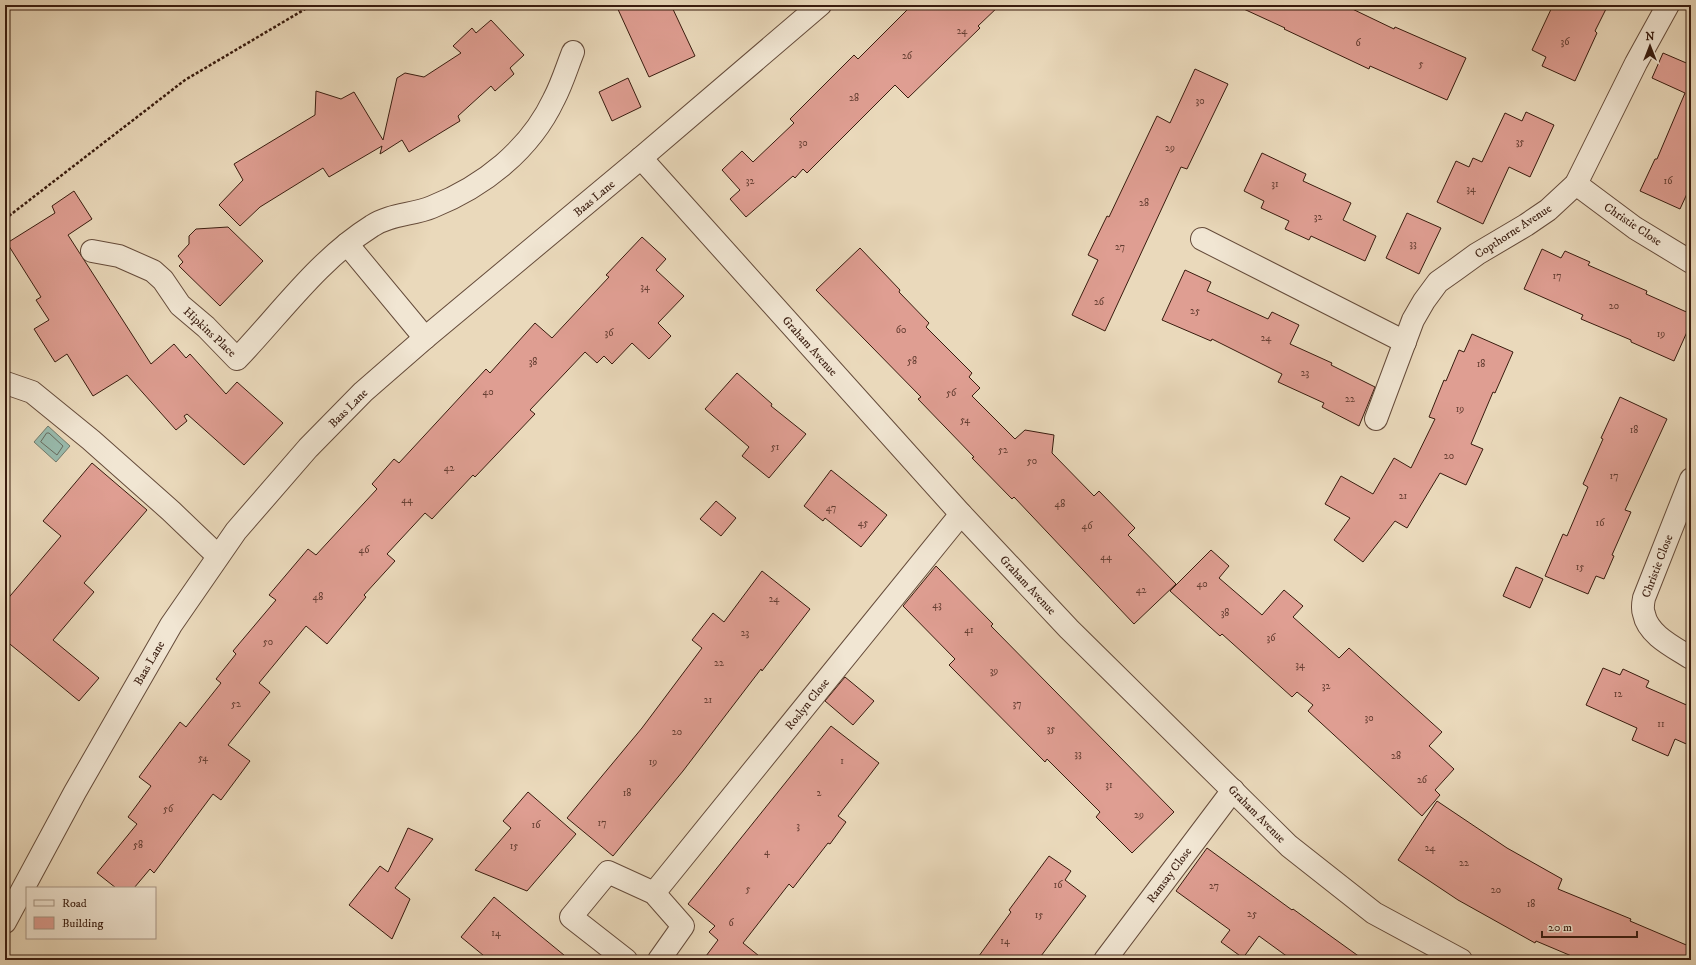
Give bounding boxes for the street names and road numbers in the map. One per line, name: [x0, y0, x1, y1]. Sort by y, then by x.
street label: Baas Lane: [571, 177, 618, 220]
street label: Christie Close: [1601, 200, 1665, 249]
street label: Copthorne Avenue: [1472, 201, 1555, 262]
street label: Hipkins Place: [180, 304, 239, 361]
street label: Graham Avenue: [779, 313, 840, 379]
street label: Baas Lane: [326, 386, 371, 431]
street label: Christie Close: [1639, 532, 1676, 600]
street label: Graham Avenue: [996, 553, 1059, 618]
street label: Baas Lane: [131, 638, 168, 688]
street label: Roslyn Close: [782, 675, 833, 733]
street label: Graham Avenue: [1225, 782, 1289, 846]
street label: Ramsay Close: [1144, 845, 1195, 906]

